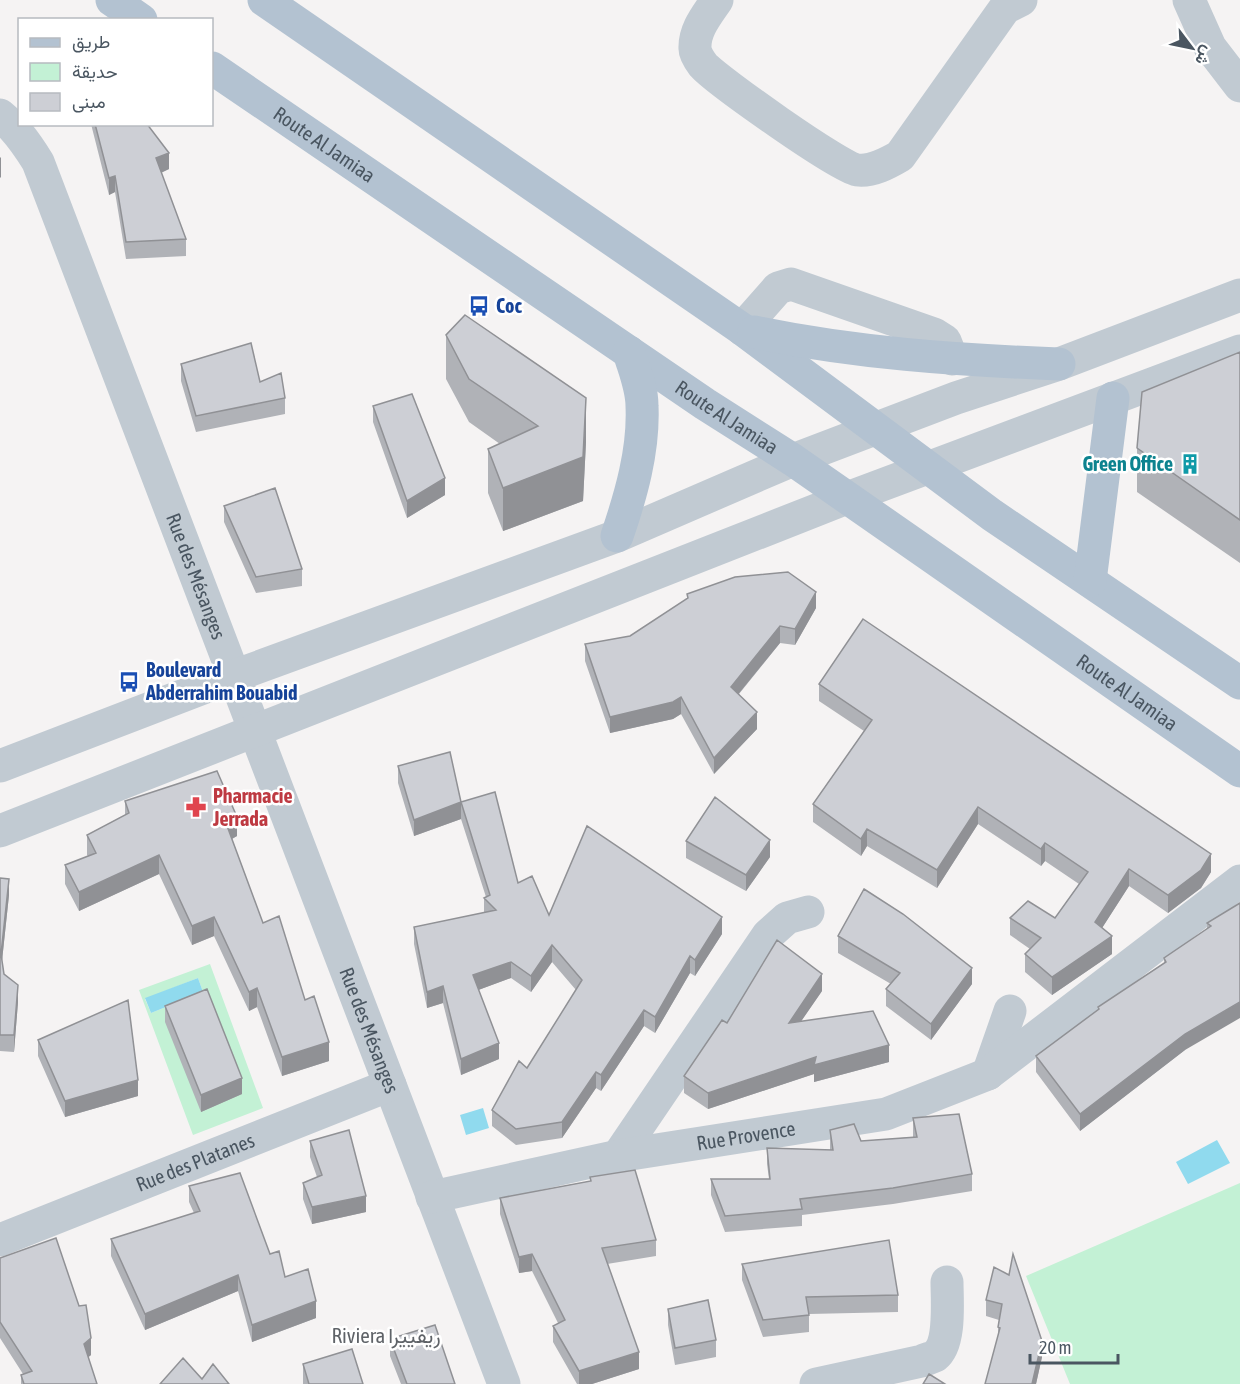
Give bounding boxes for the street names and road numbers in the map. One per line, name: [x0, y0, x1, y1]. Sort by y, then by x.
street label: Route Al Jamiaa: [270, 102, 380, 187]
street label: Route Al Jamiaa: [671, 375, 783, 459]
street label: Rue des Mésanges: [162, 510, 231, 642]
street label: Route Al Jamiaa: [1073, 649, 1182, 735]
street label: Rue des Mésanges: [335, 964, 404, 1096]
street label: Rue Provence: [695, 1116, 797, 1155]
street label: Rue des Platanes: [133, 1128, 257, 1196]

